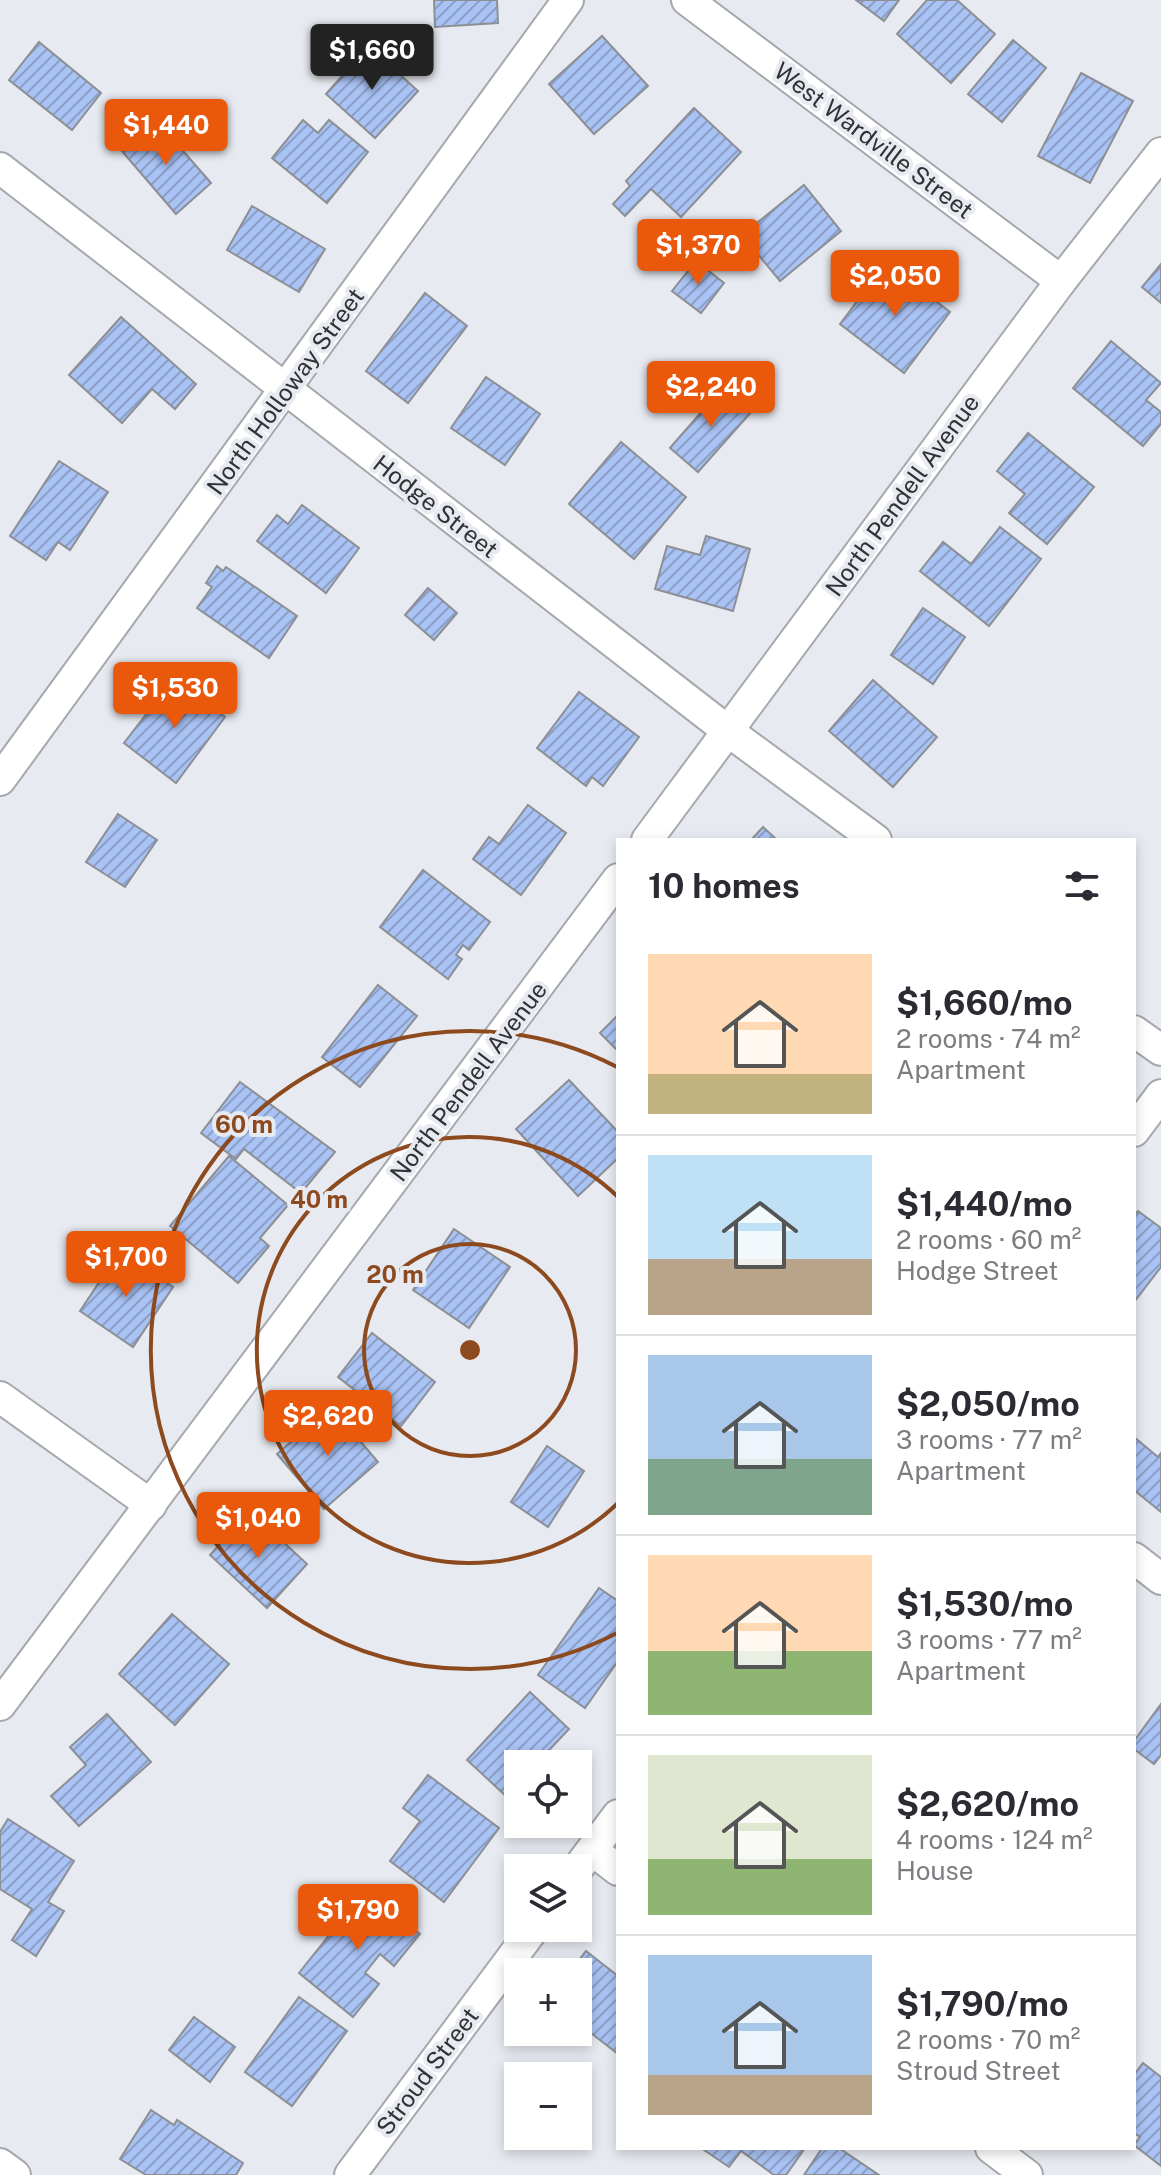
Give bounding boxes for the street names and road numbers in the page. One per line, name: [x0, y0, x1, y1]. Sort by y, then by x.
street label: West Wardville Street: [769, 56, 979, 224]
street label: North Holloway Street: [201, 282, 369, 500]
street label: North Pendell Avenue: [819, 389, 985, 601]
street label: Hodge Street: [368, 449, 504, 563]
street label: North Pendell Avenue: [384, 976, 552, 1186]
street label: Stroud Street: [370, 2002, 484, 2140]

